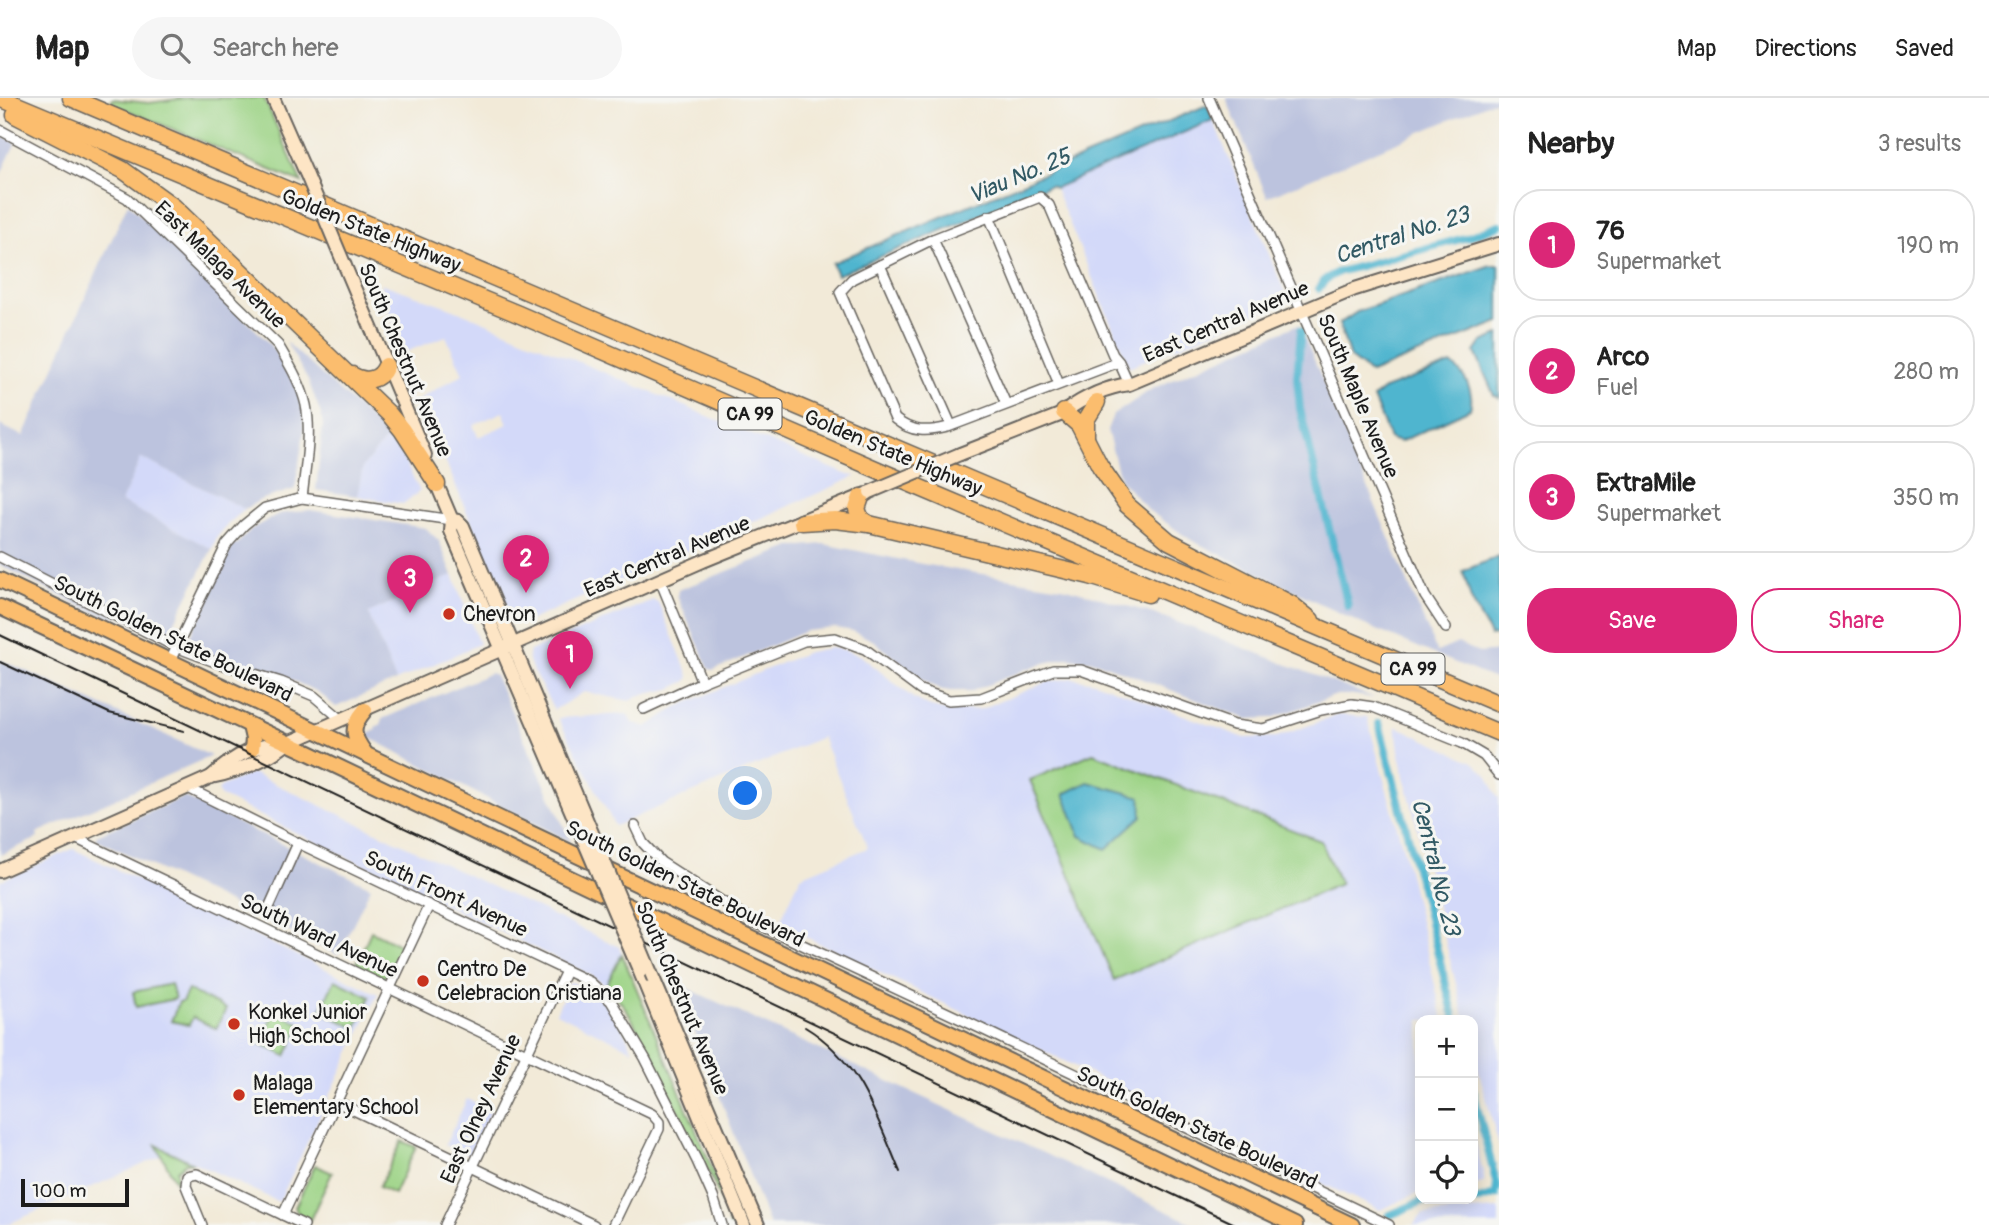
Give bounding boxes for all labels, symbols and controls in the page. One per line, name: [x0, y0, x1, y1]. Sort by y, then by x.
search box: [132, 17, 622, 80]
text: Map: [35, 28, 90, 69]
icon: search: [156, 29, 194, 67]
text: Search here: [212, 32, 339, 64]
text: Map: [1677, 34, 1717, 63]
text: Directions: [1755, 34, 1856, 63]
text: Saved: [1894, 34, 1954, 63]
text: Nearby: [1527, 125, 1614, 162]
text: 3 results: [1878, 129, 1961, 158]
water label: Viau No. 25: [964, 140, 1078, 210]
street label: Golden State Highway: [277, 183, 465, 279]
street label: East Malaga Avenue: [149, 195, 292, 335]
water label: Central No. 23: [1331, 199, 1475, 270]
text: 76: [1596, 215, 1625, 247]
text: 1: [1548, 231, 1557, 260]
text: 190 m: [1897, 231, 1959, 260]
text: Supermarket: [1596, 247, 1721, 276]
street label: South Chestnut Avenue: [352, 259, 458, 462]
street label: East Central Avenue: [1139, 275, 1314, 369]
street label: South Maple Avenue: [1311, 310, 1405, 483]
text: Arco: [1596, 341, 1649, 373]
text: 2: [1546, 357, 1558, 386]
text: 280 m: [1893, 357, 1959, 386]
text: Fuel: [1596, 373, 1638, 402]
road number: CA 99: [718, 398, 782, 430]
street label: Golden State Highway: [800, 403, 986, 503]
text: ExtraMile: [1596, 467, 1695, 499]
text: 3: [1546, 483, 1558, 512]
text: 350 m: [1893, 483, 1959, 512]
text: Supermarket: [1596, 499, 1721, 528]
street label: East Central Avenue: [580, 510, 755, 604]
pin: 2: [503, 535, 549, 593]
pin: 3: [387, 555, 433, 613]
street label: South Golden State Boulevard: [49, 569, 297, 709]
button: Save: [1527, 588, 1737, 653]
button: Share: [1751, 588, 1961, 653]
place label: Chevron: [463, 601, 536, 628]
marker: Chevron: [441, 606, 457, 622]
pin: 1: [547, 631, 593, 689]
road number: CA 99: [1382, 654, 1444, 684]
your location: [728, 776, 762, 810]
water label: Central No. 23: [1405, 796, 1467, 940]
street label: South Golden State Boulevard: [561, 814, 809, 954]
street label: South Front Avenue: [360, 844, 532, 944]
street label: South Ward Avenue: [236, 888, 403, 985]
street label: South Chestnut Avenue: [629, 897, 735, 1100]
place label: Centro De Celebracion Cristiana: [437, 956, 622, 1007]
marker: Centro De Celebracion Cristiana: [415, 973, 431, 989]
place label: Konkel Junior High School: [248, 999, 368, 1050]
map controls: [1415, 1015, 1478, 1204]
button: +: [1415, 1015, 1478, 1078]
marker: Konkel Junior High School: [226, 1016, 242, 1032]
street label: East Olney Avenue: [435, 1029, 528, 1188]
street label: South Golden State Boulevard: [1072, 1060, 1322, 1196]
place label: Malaga Elementary School: [253, 1070, 419, 1121]
button: −: [1415, 1078, 1478, 1141]
marker: Malaga Elementary School: [231, 1087, 247, 1103]
button: locate: [1415, 1141, 1478, 1204]
scale bar: [21, 1176, 130, 1208]
text: 100 m: [32, 1179, 86, 1203]

